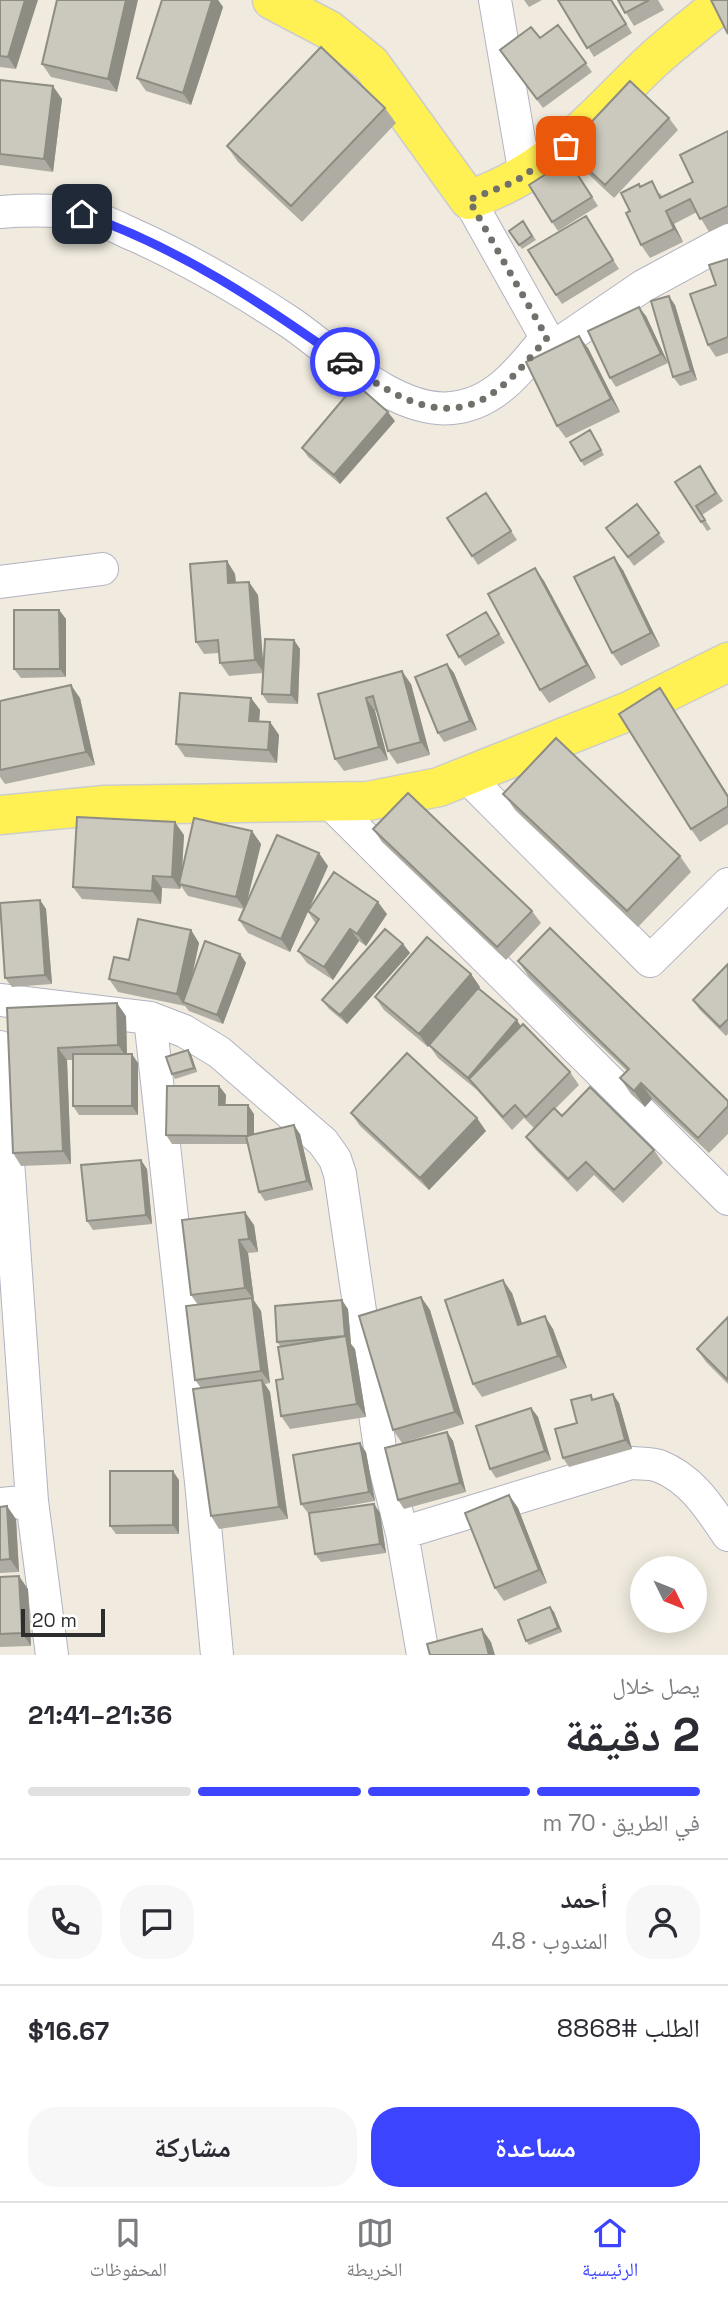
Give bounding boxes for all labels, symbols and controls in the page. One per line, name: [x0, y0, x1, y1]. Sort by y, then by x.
pin: [536, 116, 596, 176]
icon: bag: [547, 127, 585, 165]
pin: [52, 184, 112, 244]
icon: home: [63, 195, 101, 233]
courier: [310, 327, 380, 397]
icon: car: [326, 343, 364, 381]
north arrow: [630, 1556, 707, 1633]
map controls: [630, 1556, 707, 1633]
scale bar: [21, 1606, 105, 1638]
text: 20 m: [32, 1608, 77, 1633]
text: يصل خلال: [612, 1671, 700, 1701]
text: 21:36–21:41: [28, 1698, 172, 1732]
text: 2 دقيقة: [564, 1706, 700, 1764]
text: في الطريق · 70 m: [542, 1808, 700, 1838]
text: أحمد: [560, 1882, 608, 1916]
button: phone: [28, 1885, 102, 1959]
button: chat: [120, 1885, 194, 1959]
button: person: [626, 1885, 700, 1959]
text: المندوب · 4.8: [491, 1926, 608, 1956]
text: الطلب #8868: [557, 2011, 700, 2045]
text: $16.67: [28, 2014, 109, 2048]
button: مشاركة: [28, 2107, 357, 2187]
button: مساعدة: [371, 2107, 700, 2187]
tab: المحفوظات: [90, 2214, 167, 2288]
tab: الخريطة: [347, 2214, 402, 2288]
tab: الرئيسية: [582, 2214, 638, 2288]

